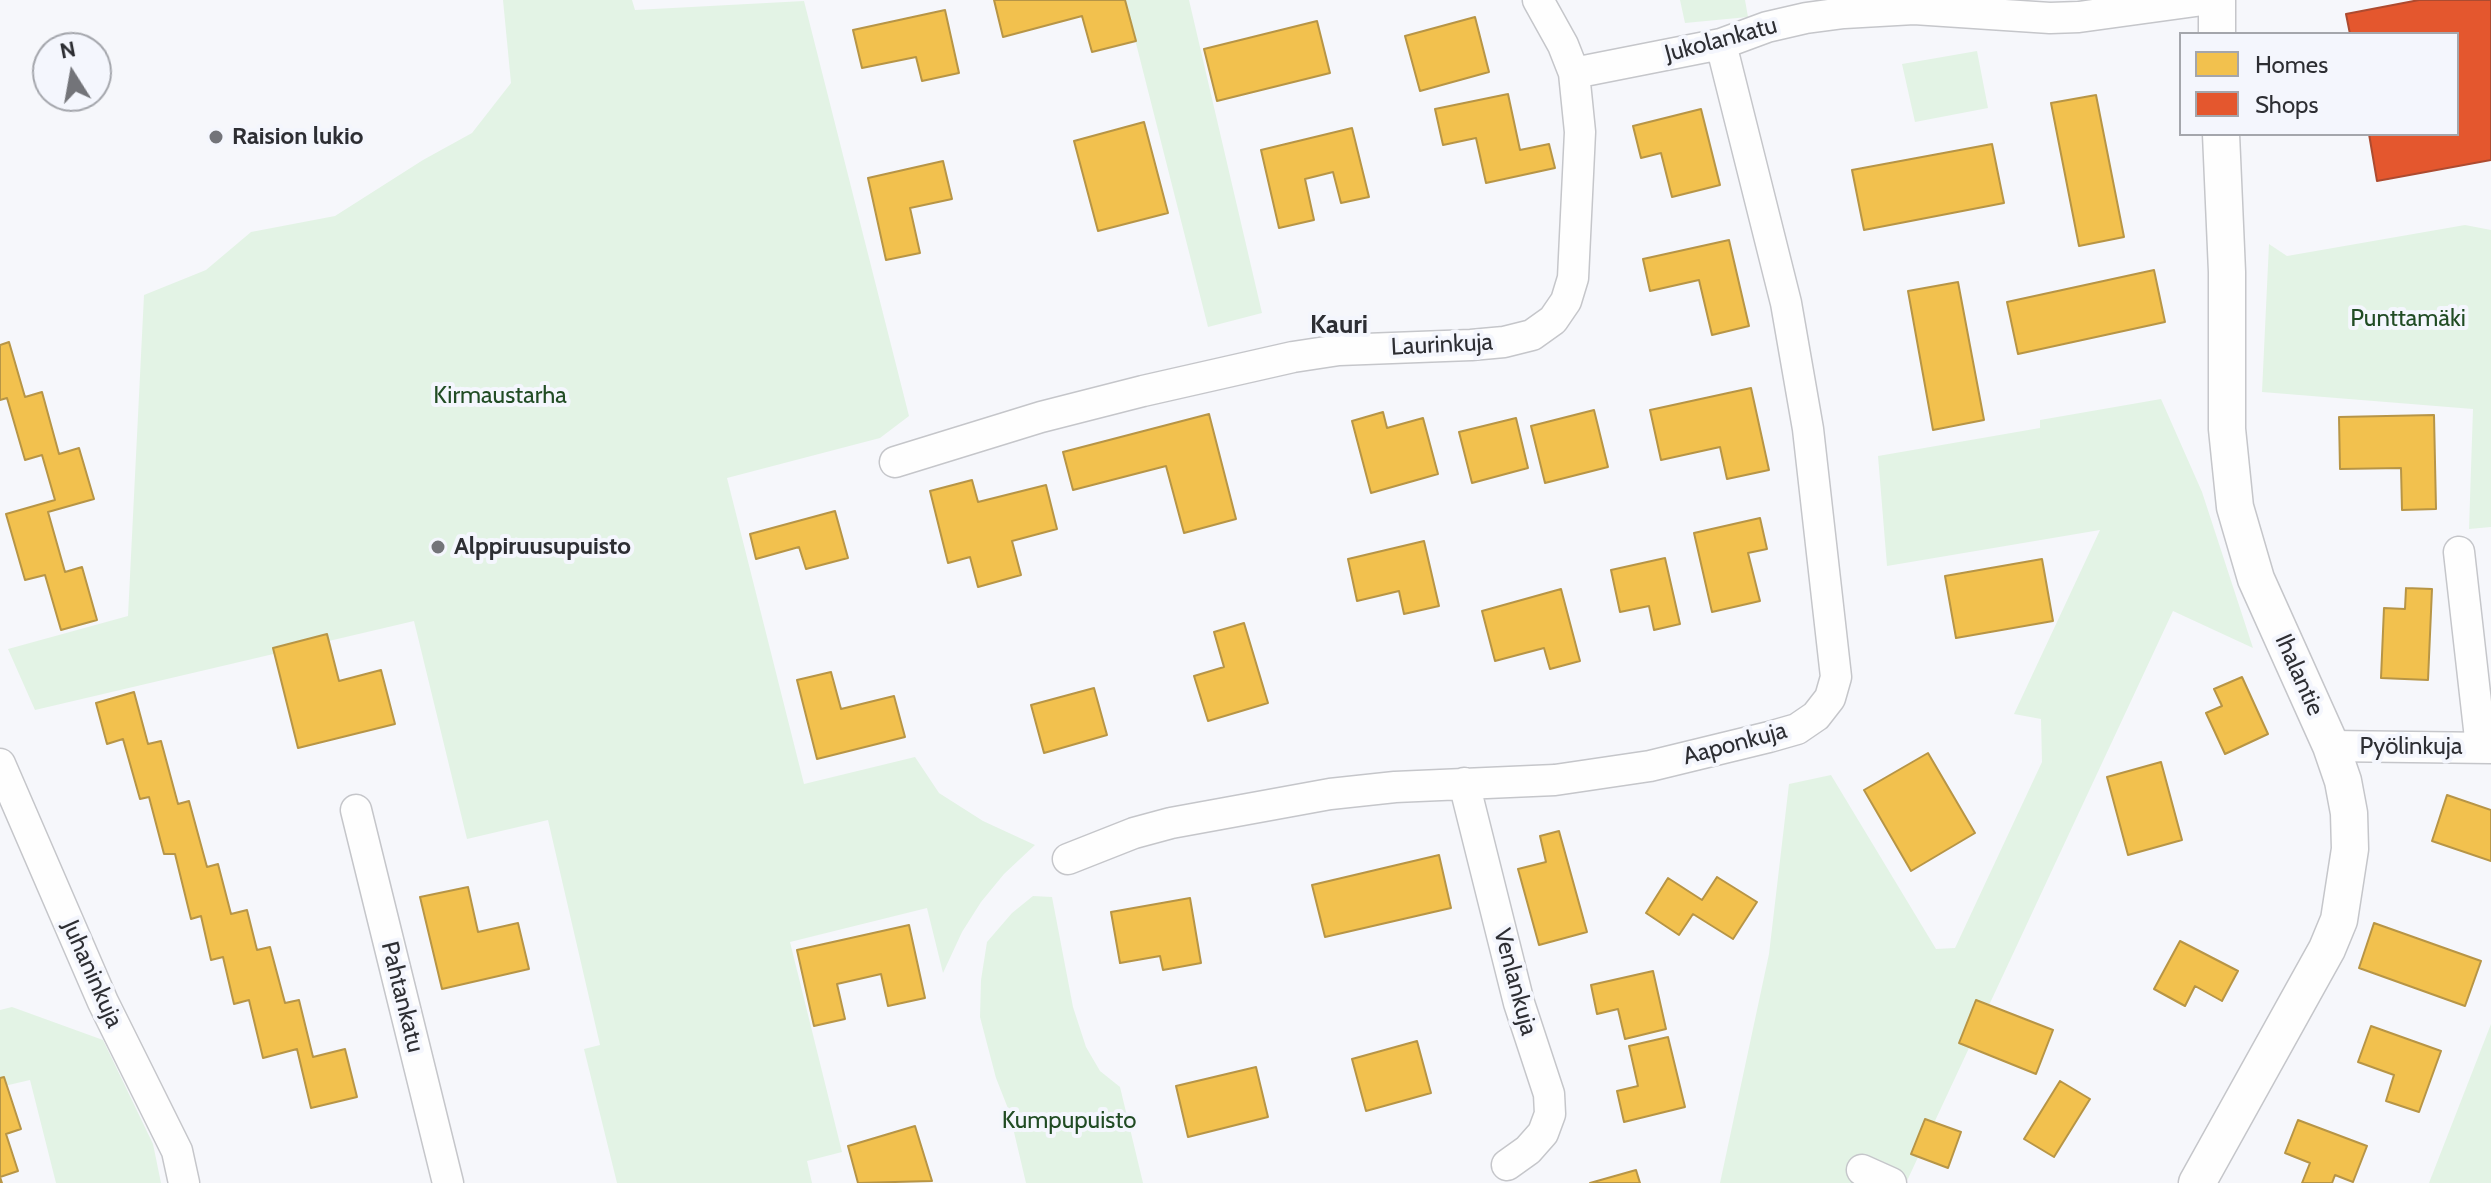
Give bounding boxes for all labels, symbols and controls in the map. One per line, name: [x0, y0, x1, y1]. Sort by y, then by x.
street label: Jukolankatu: [1662, 11, 1780, 69]
north arrow: [32, 32, 112, 112]
legend: [2179, 32, 2459, 136]
text: N: [57, 35, 78, 65]
text: Homes: [2255, 50, 2328, 79]
text: Shops: [2255, 90, 2318, 119]
place label: Raision lukio: [232, 123, 363, 151]
marker: Raision lukio: [207, 128, 225, 146]
park label: Punttamäki: [2350, 305, 2466, 333]
district label: Kauri: [1310, 309, 1368, 341]
street label: Laurinkuja: [1390, 328, 1494, 362]
park label: Kirmaustarha: [433, 382, 567, 410]
place label: Alppiruusupuisto: [454, 533, 631, 561]
marker: Alppiruusupuisto: [429, 538, 447, 556]
street label: Ihalantie: [2268, 630, 2330, 720]
street label: Aaponkuja: [1680, 716, 1790, 772]
street label: Pyölinkuja: [2360, 733, 2462, 761]
street label: Juhaninkuja: [55, 916, 129, 1032]
street label: Venlankuja: [1487, 925, 1543, 1039]
street label: Pahtankatu: [374, 939, 430, 1055]
park label: Kumpupuisto: [1002, 1107, 1136, 1135]

